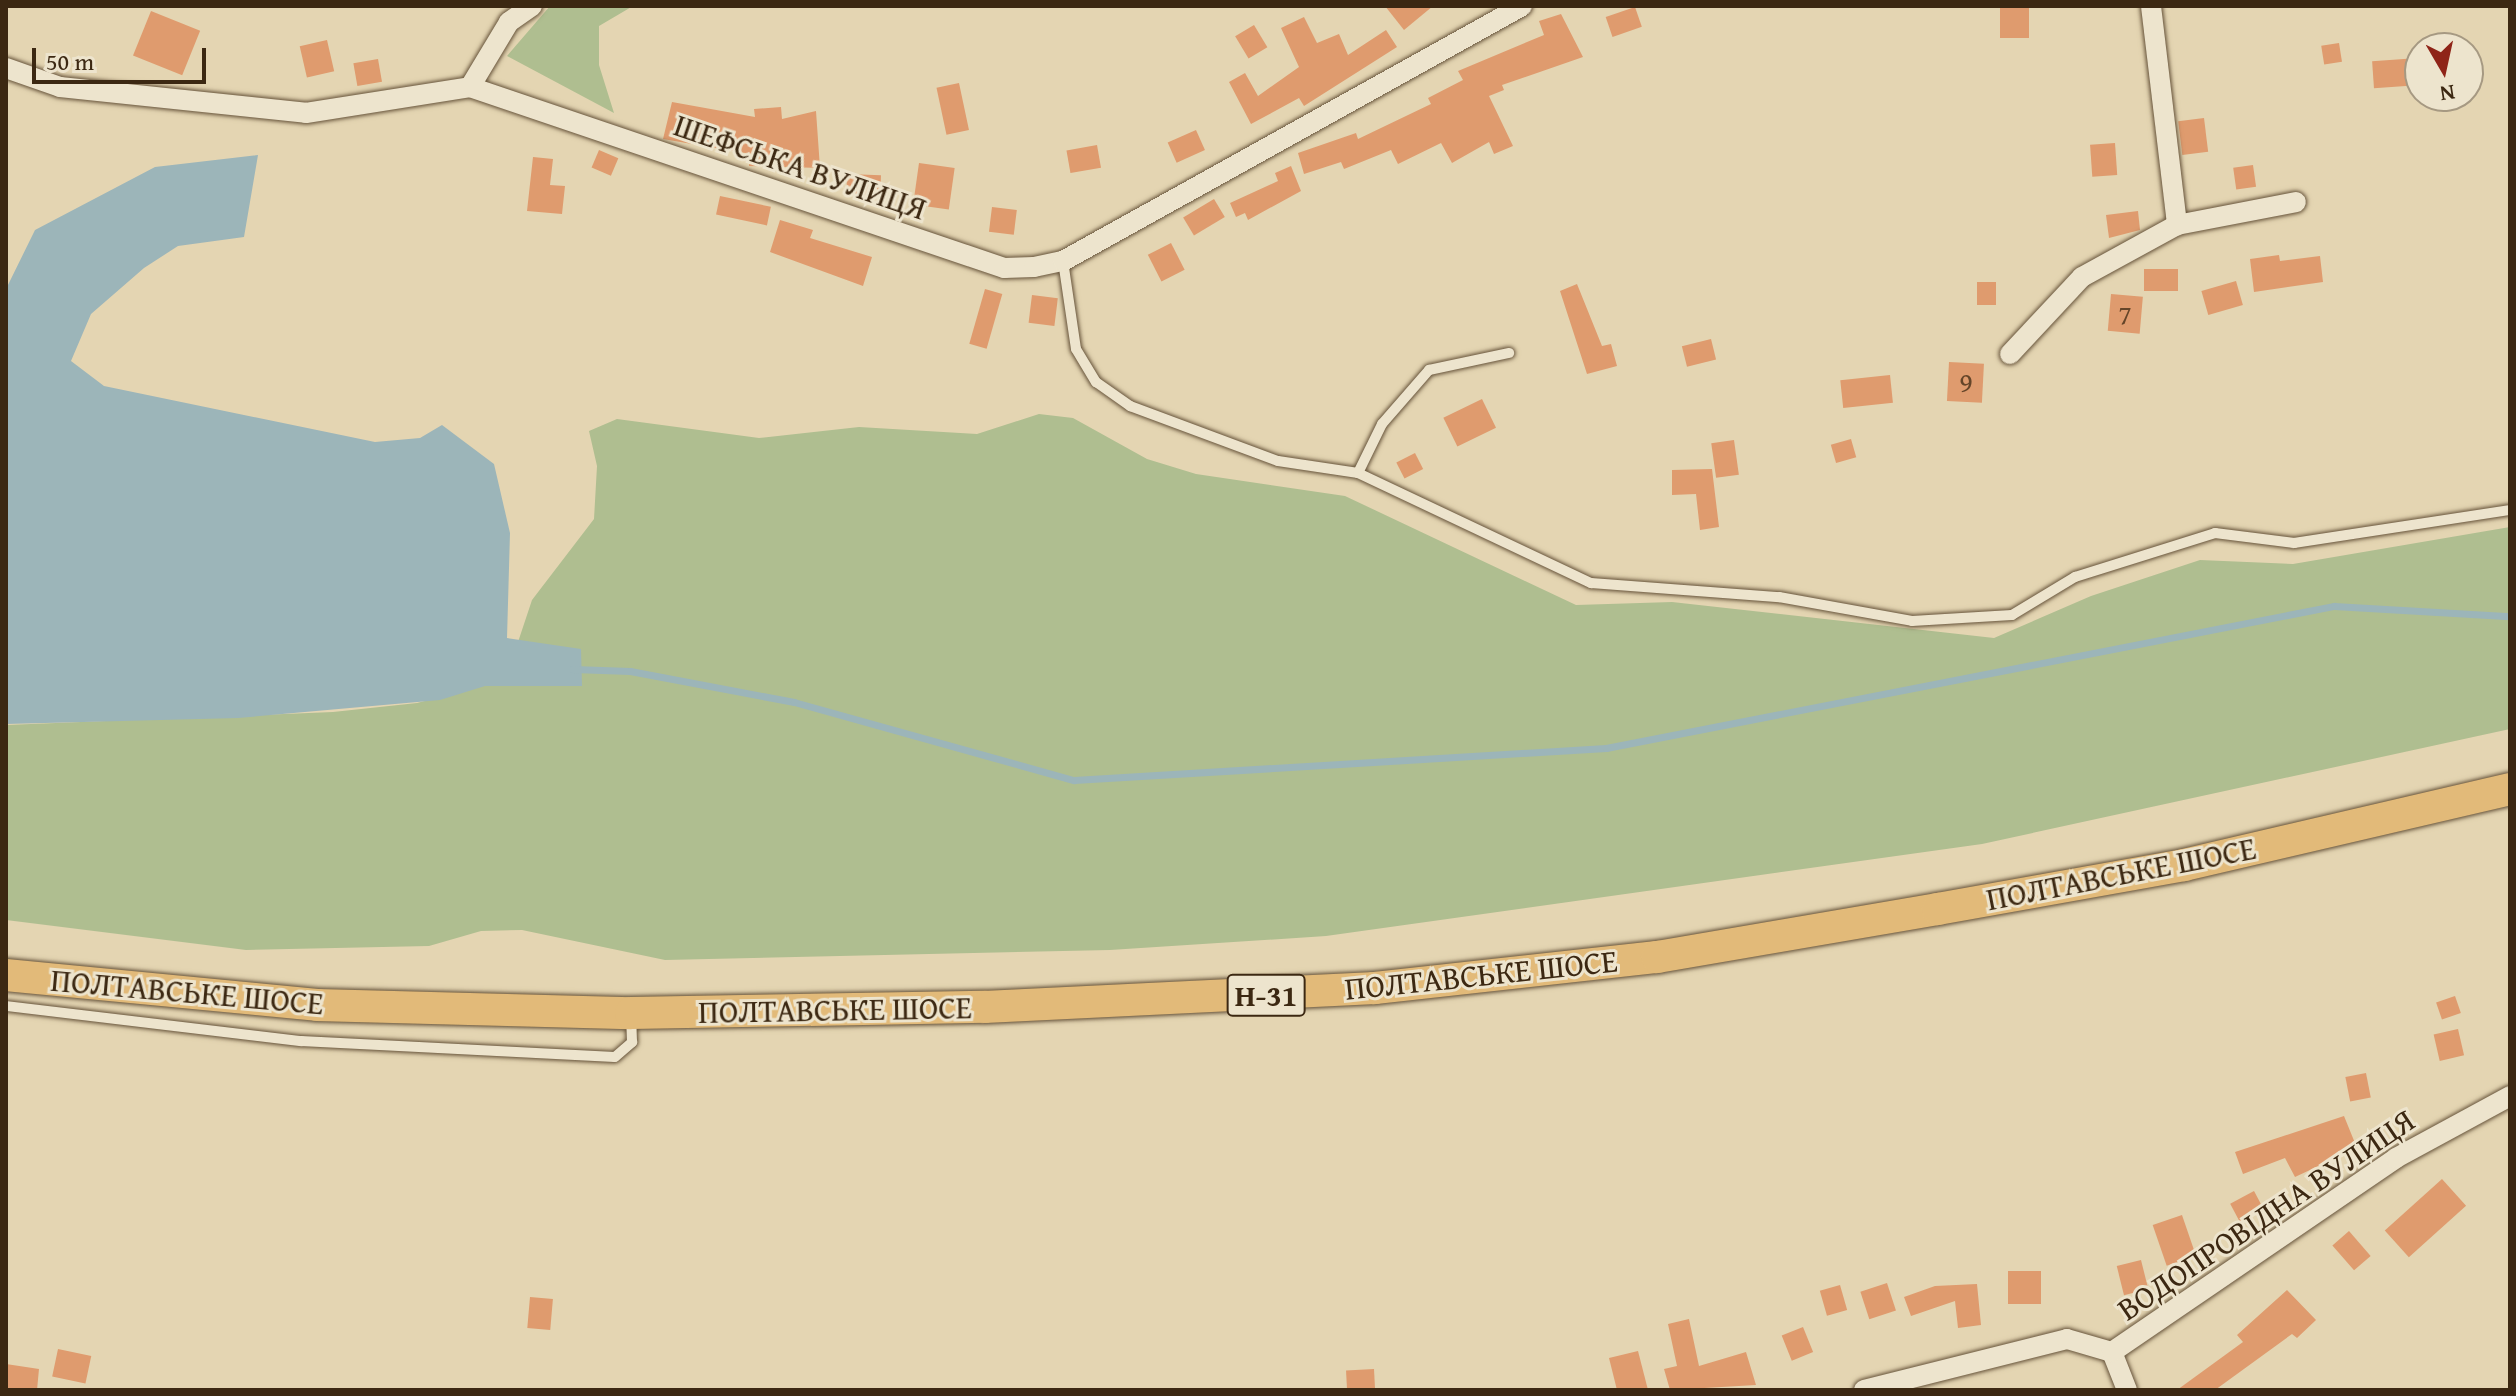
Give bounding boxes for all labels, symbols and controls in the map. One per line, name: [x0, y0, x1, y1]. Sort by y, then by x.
scale bar: [36, 32, 210, 82]
north arrow: [2404, 32, 2484, 112]
text: 50 m: [46, 44, 94, 79]
text: N: [2438, 77, 2457, 111]
street label: ШЕФСЬКА ВУЛИЦЯ: [669, 106, 931, 228]
house number: 7: [2118, 297, 2132, 331]
house number: 9: [1959, 365, 1973, 399]
street label: ПОЛТАВСЬКЕ ШОСЕ: [1983, 829, 2259, 919]
street label: ПОЛТАВСЬКЕ ШОСЕ: [1343, 942, 1619, 1008]
street label: ПОЛТАВСЬКЕ ШОСЕ: [49, 961, 325, 1023]
road number: Н-31: [1226, 969, 1306, 1021]
street label: ПОЛТАВСЬКЕ ШОСЕ: [698, 988, 972, 1032]
street label: ВОДОПРОВІДНА ВУЛИЦЯ: [2110, 1101, 2422, 1329]

